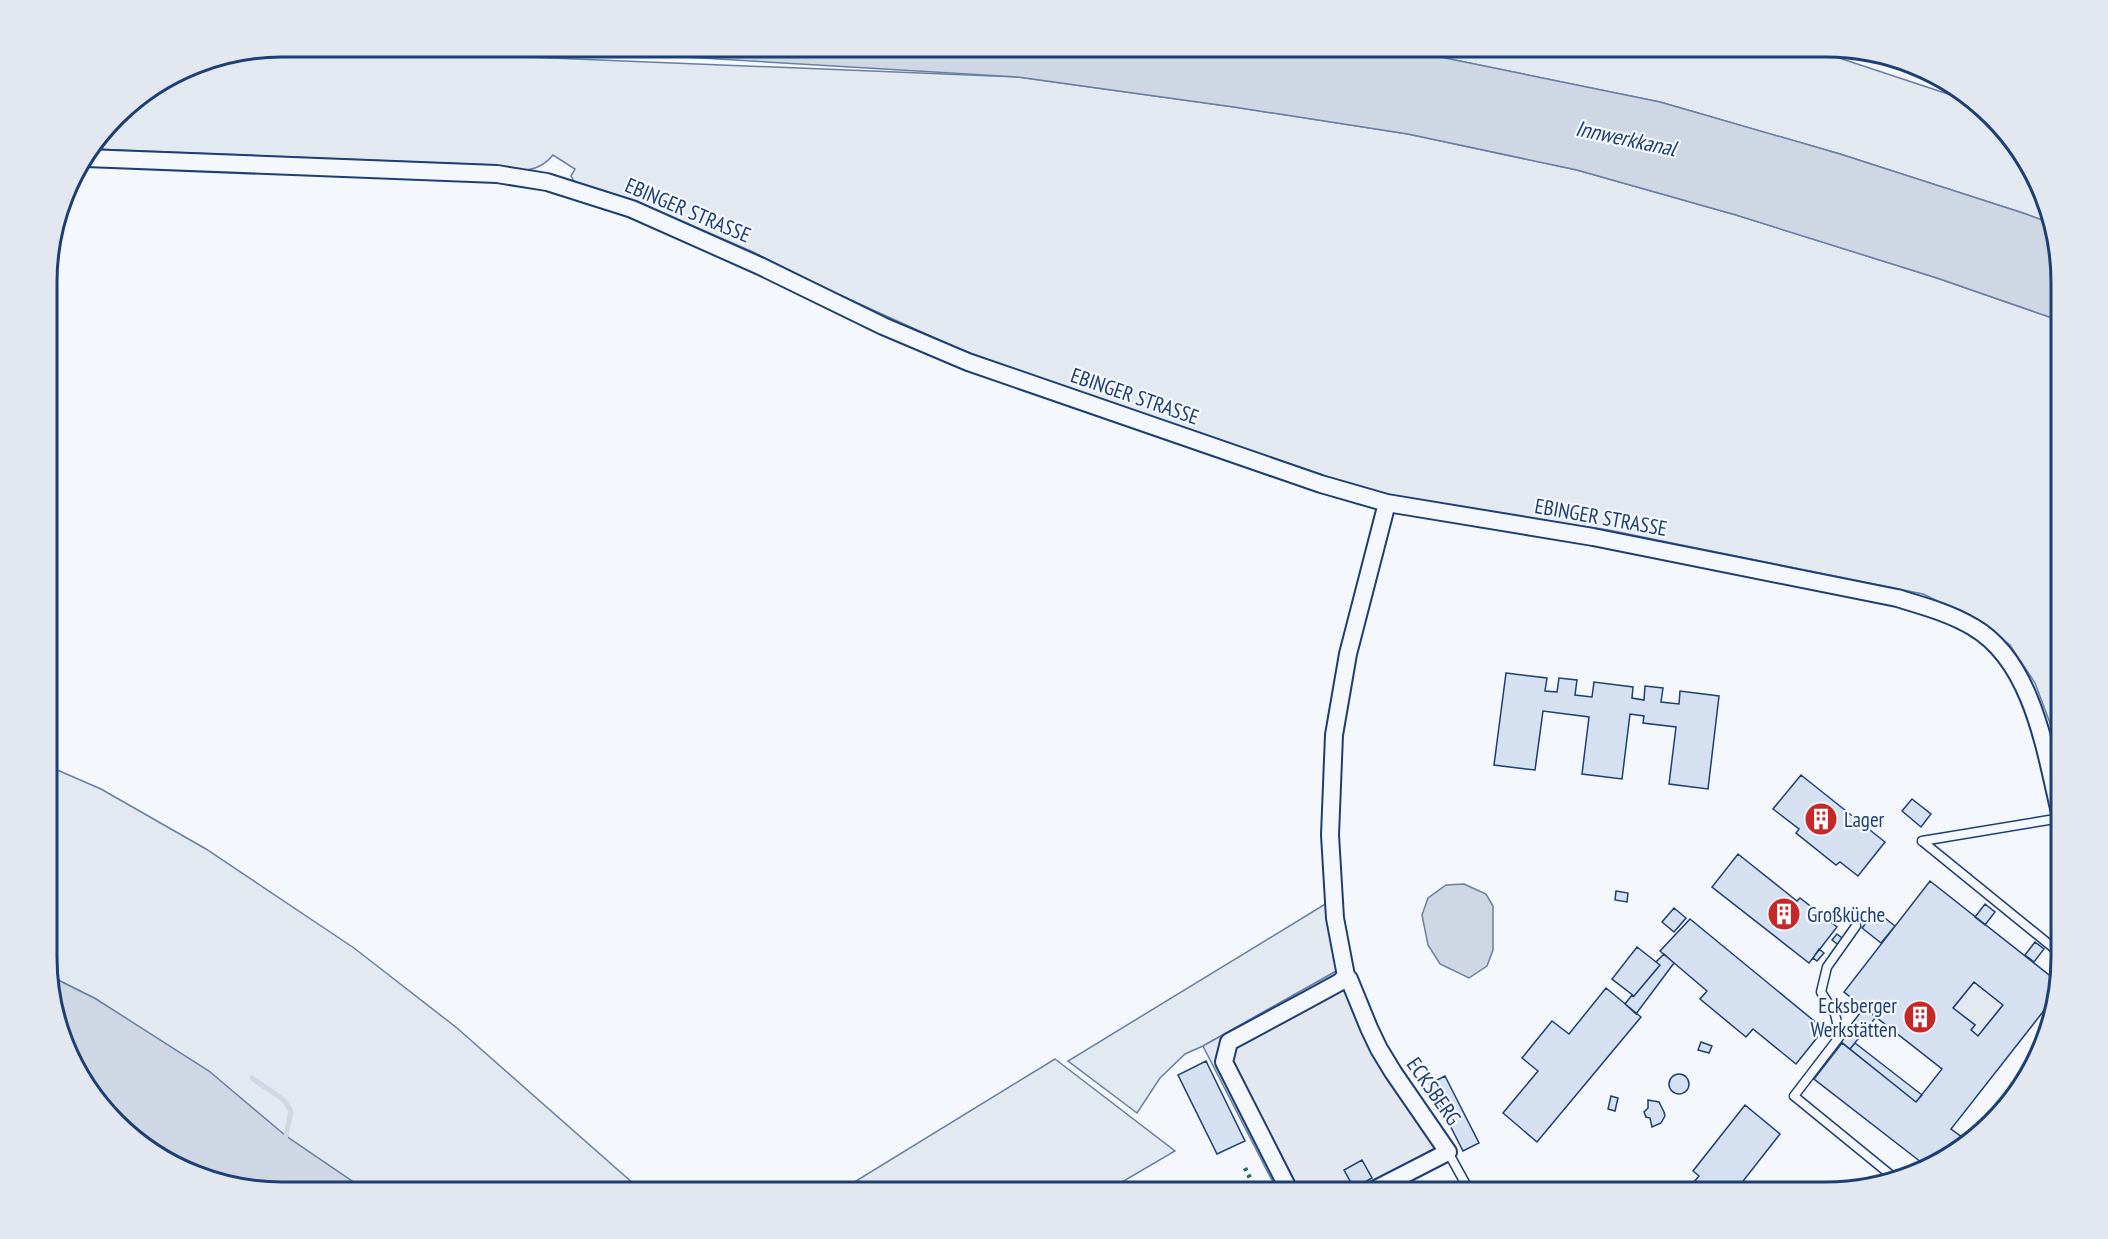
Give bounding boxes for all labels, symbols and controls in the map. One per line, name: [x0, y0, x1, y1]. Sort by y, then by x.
water label: Innwerkkanal: [1573, 114, 1681, 163]
street label: EBINGER STRASSE: [621, 171, 755, 249]
street label: EBINGER STRASSE: [1067, 361, 1203, 431]
street label: EBINGER STRASSE: [1533, 492, 1669, 542]
building icon: Lager: [1803, 801, 1839, 837]
place label: Lager: [1844, 806, 1885, 833]
building icon: Großküche: [1766, 896, 1802, 932]
place label: Großküche: [1807, 901, 1885, 928]
place label: Ecksberger Werkstätten: [1811, 992, 1897, 1043]
building icon: Ecksberger Werkstätten: [1902, 999, 1938, 1035]
street label: ECKSBERG: [1401, 1052, 1467, 1130]

